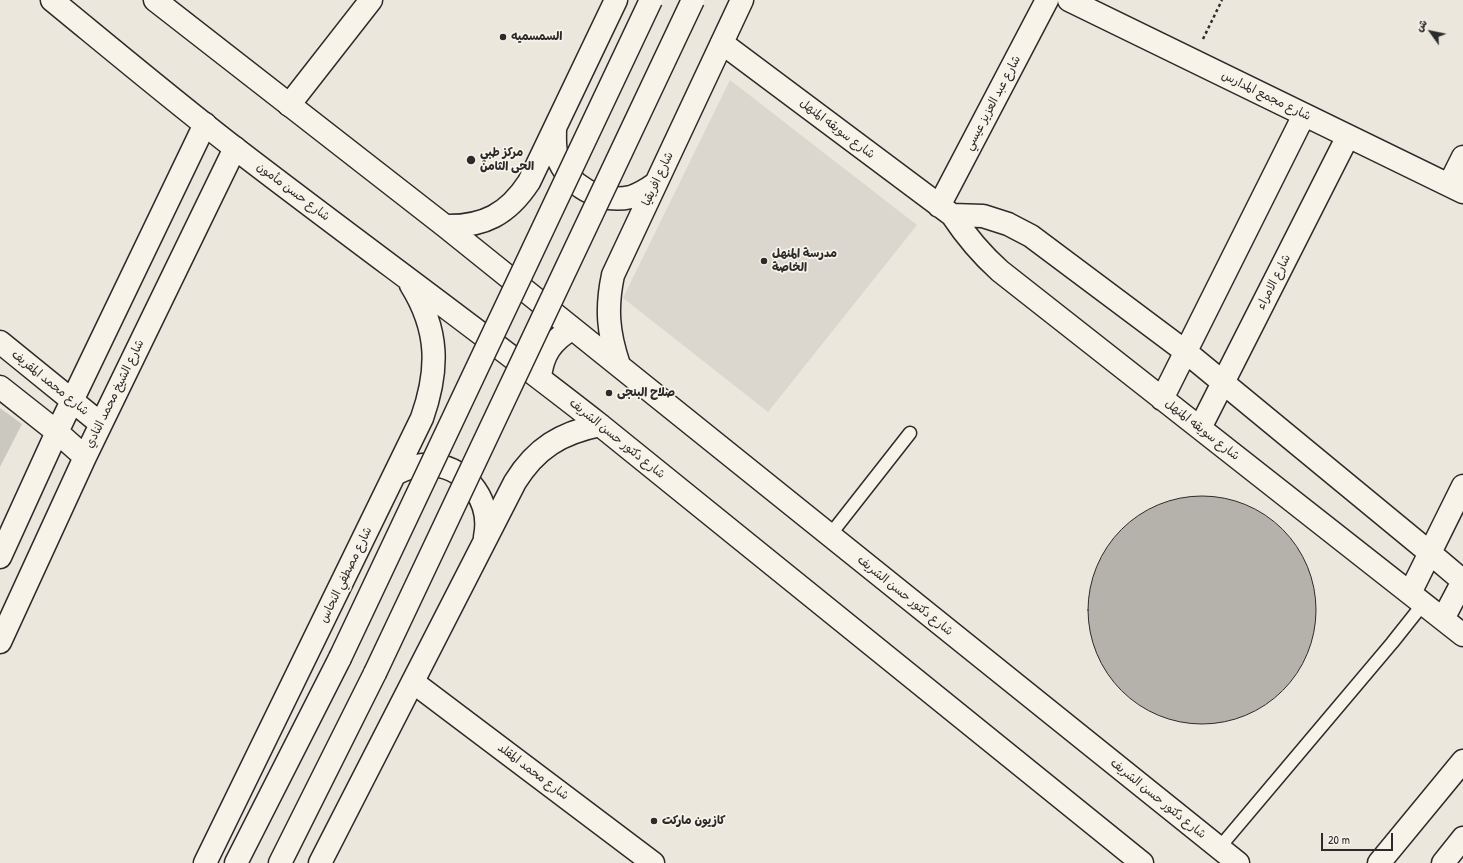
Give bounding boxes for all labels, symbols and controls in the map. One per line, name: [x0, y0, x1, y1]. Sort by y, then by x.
north arrow: [1411, 12, 1451, 52]
text: ش: [1412, 17, 1430, 34]
place label: السمسميه: [511, 30, 562, 44]
marker: السمسميه: [498, 32, 508, 42]
street label: شارع عبد العزيز عيسي: [962, 53, 1024, 153]
street label: شارع مجمع المدارس: [1219, 68, 1313, 124]
street label: شارع سويقه المنهل: [797, 96, 877, 162]
place label: مركز طبي الحى الثامن: [480, 146, 534, 174]
street label: شارع افريقيا: [639, 150, 677, 208]
marker: مركز طبي الحى الثامن: [465, 154, 477, 166]
street label: شارع حسن مأمون: [254, 160, 332, 224]
place label: مدرسة المنهل الخاصة: [772, 247, 837, 275]
street label: شارع الامراء: [1254, 252, 1294, 312]
marker: مدرسة المنهل الخاصة: [759, 256, 769, 266]
street label: شارع الشيخ محمد النادي: [82, 337, 148, 451]
street label: شارع محمد المقريف: [8, 347, 92, 419]
place label: صلاح البنجى: [617, 386, 675, 400]
marker: صلاح البنجى: [604, 388, 614, 398]
street label: شارع دكتور حسن الشريف: [566, 396, 668, 482]
street label: شارع سويقه المنهل: [1162, 396, 1242, 464]
street label: شارع مصطفي النحاس: [317, 525, 375, 625]
street label: شارع دكتور حسن الشريف: [854, 553, 956, 639]
street label: شارع محمد المقلد: [495, 741, 571, 803]
street label: شارع دكتور حسن الشريف: [1107, 756, 1209, 842]
place label: كازيون ماركت: [662, 814, 726, 828]
marker: كازيون ماركت: [649, 816, 659, 826]
scale bar: [1323, 825, 1395, 851]
text: 20 m: [1328, 831, 1350, 848]

